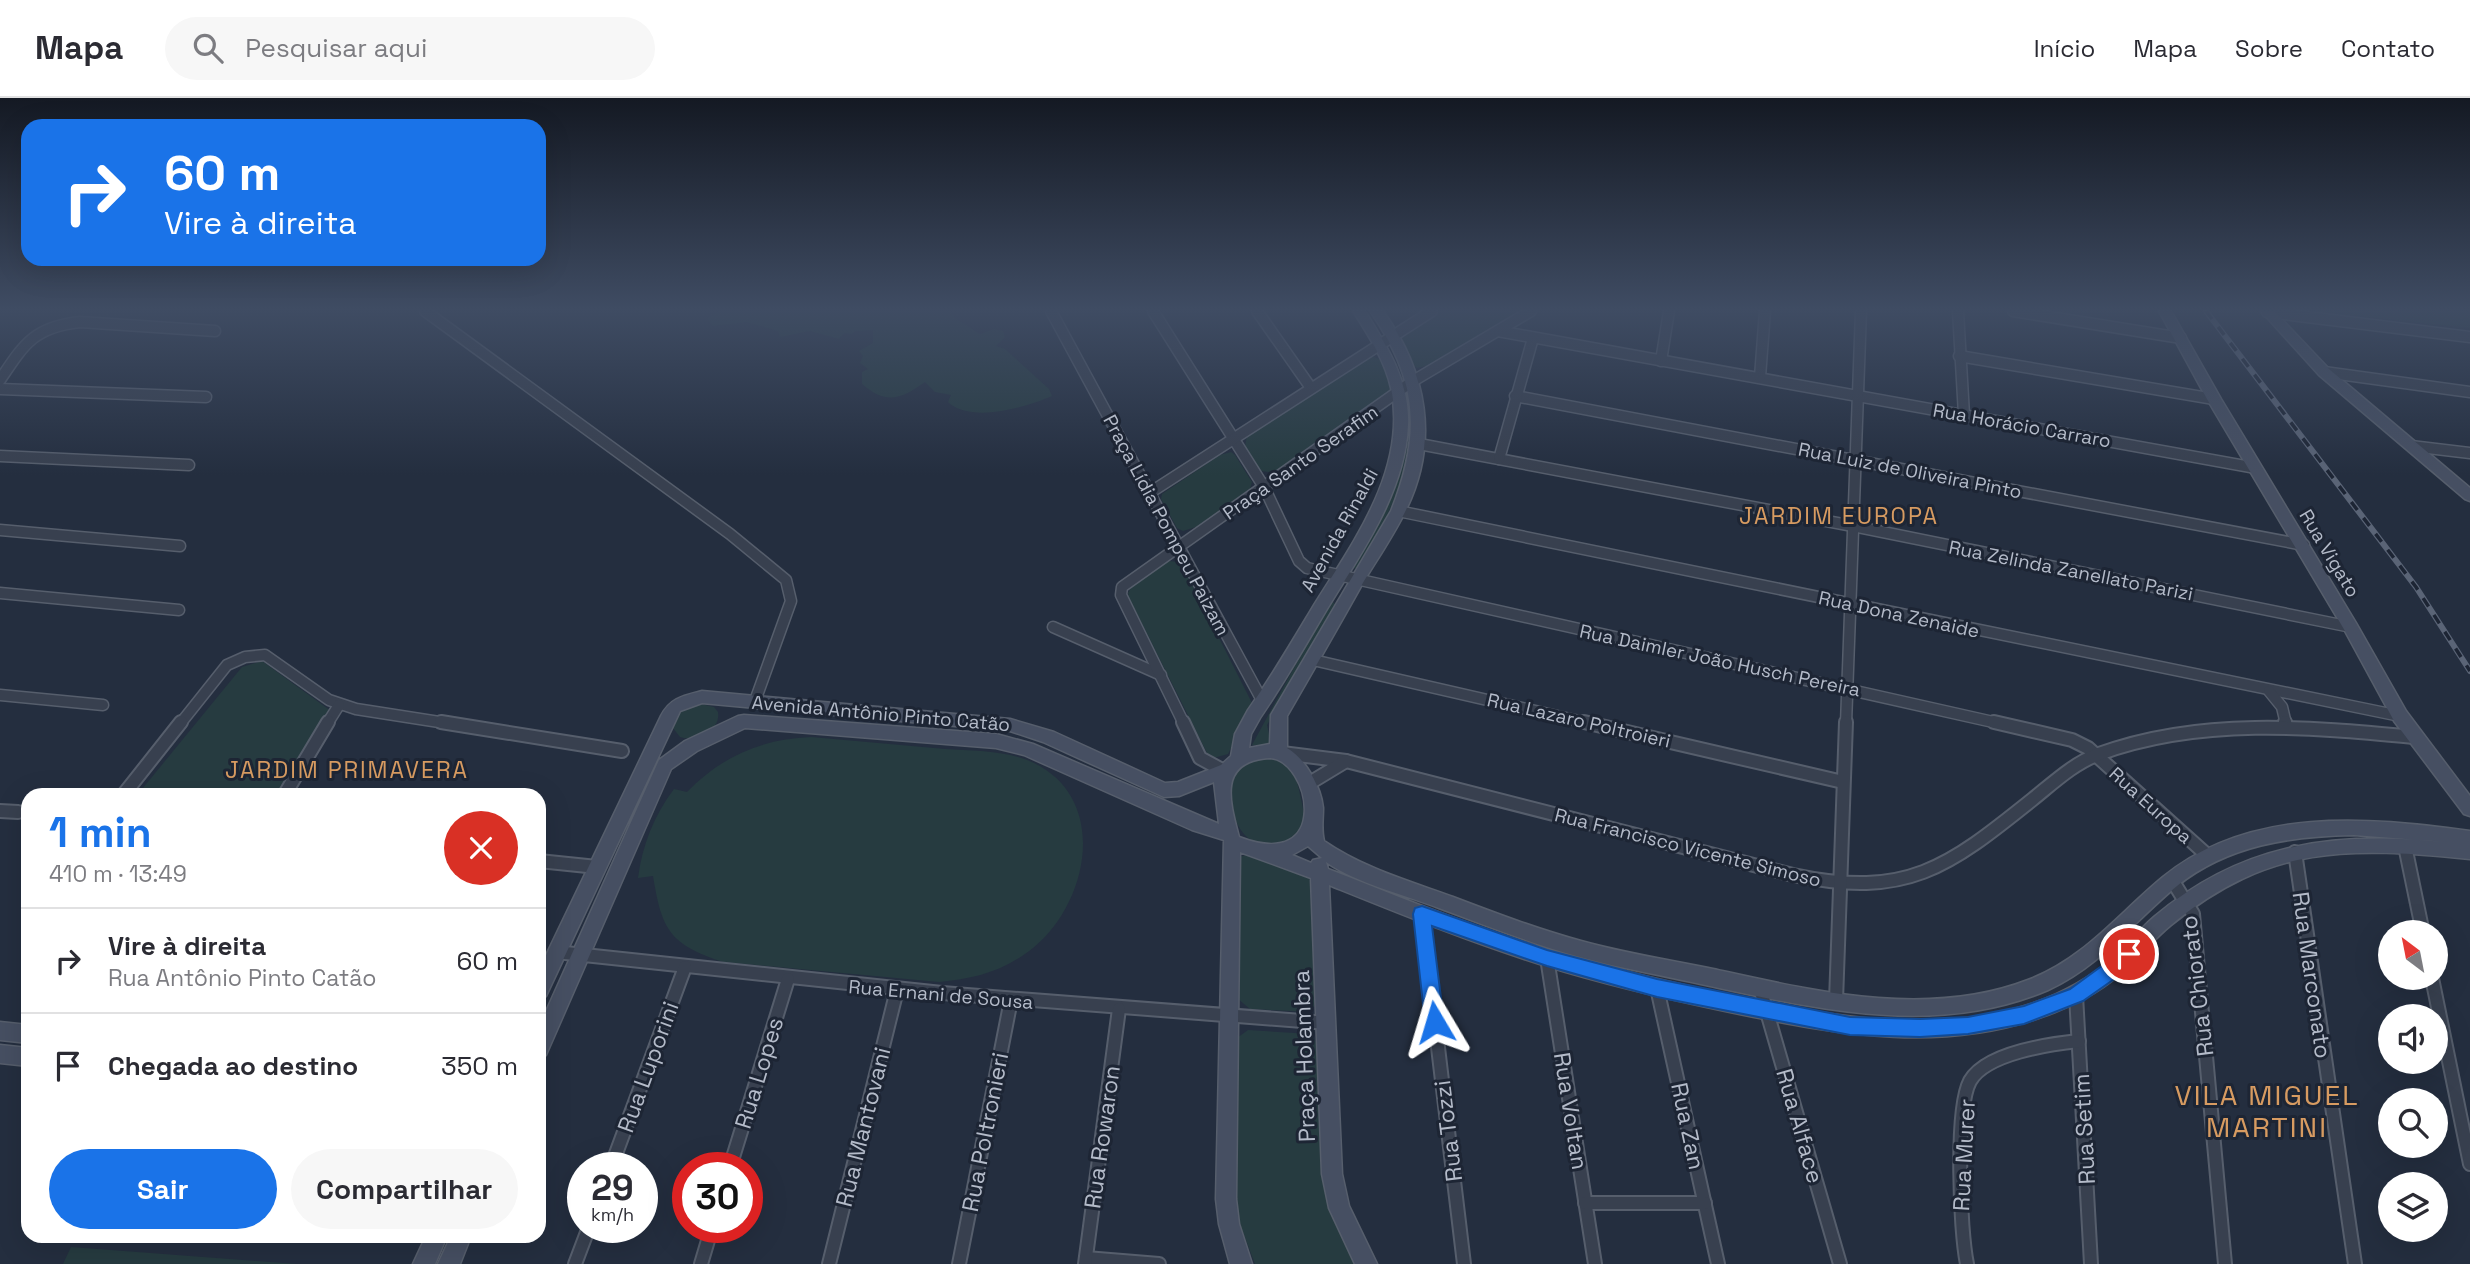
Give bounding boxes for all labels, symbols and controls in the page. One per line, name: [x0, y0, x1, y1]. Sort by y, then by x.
search box: [165, 17, 655, 80]
text: Mapa: [35, 27, 123, 69]
icon: search: [189, 29, 227, 67]
text: Pesquisar aqui: [245, 31, 427, 65]
text: Início: [2034, 33, 2095, 64]
text: Mapa: [2133, 33, 2197, 64]
text: Sobre: [2235, 33, 2303, 64]
text: Contato: [2341, 33, 2435, 64]
text: 60 m: [164, 142, 280, 204]
icon: right: [49, 147, 140, 238]
text: Vire à direita: [164, 203, 357, 243]
street label: Rua Horácio Carraro: [1931, 398, 2113, 453]
street label: Praça Santo Serafim: [1218, 399, 1383, 525]
street label: Praça Lídia Pompeu Paizam: [1098, 410, 1236, 640]
street label: Rua Luiz de Oliveira Pinto: [1796, 437, 2024, 504]
street label: Avenida Rinaldi: [1295, 464, 1384, 597]
district label: JARDIM EUROPA: [1739, 501, 1939, 531]
street label: Rua Vigato: [2294, 505, 2366, 602]
street label: Rua Zelinda Zanellato Parizi: [1947, 535, 2195, 606]
street label: Rua Dona Zenaide: [1816, 585, 1982, 644]
street label: Rua Daimler João Husch Pereira: [1577, 618, 1863, 703]
street label: Rua Lazaro Poltroieri: [1485, 687, 1673, 754]
street label: Avenida Antônio Pinto Catão: [751, 690, 1011, 737]
district label: JARDIM PRIMAVERA: [225, 755, 469, 785]
street label: Rua Europa: [2104, 761, 2198, 849]
street label: Rua Francisco Vicente Simoso: [1552, 802, 1824, 893]
text: 1 min: [49, 806, 152, 859]
button: close: [444, 811, 518, 885]
text: 410 m · 13:49: [49, 859, 187, 889]
street label: Rua Marconato: [2285, 890, 2339, 1060]
street label: Rua Chiorato: [2173, 914, 2221, 1058]
north arrow: [2378, 920, 2448, 990]
map controls: [2378, 920, 2448, 1242]
pin: [2099, 924, 2159, 984]
text: Vire à direita: [108, 929, 266, 963]
icon: arrive: [2110, 935, 2148, 973]
icon: right: [49, 942, 87, 980]
text: 60 m: [456, 944, 518, 978]
text: Rua Antônio Pinto Catão: [108, 963, 376, 993]
street label: Praça Holambra: [1286, 969, 1322, 1143]
street label: Rua Ernani de Sousa: [848, 974, 1034, 1015]
position arrow: [1398, 985, 1472, 1059]
street label: Rua Luporini: [610, 997, 686, 1137]
button: sound: [2378, 1004, 2448, 1074]
street label: Rua Lopes: [728, 1014, 790, 1132]
street label: Rua Mantovani: [829, 1044, 897, 1210]
icon: arrive: [49, 1047, 87, 1085]
text: Chegada ao destino: [108, 1049, 358, 1083]
text: 350 m: [441, 1049, 518, 1083]
street label: Rua Poltronieri: [955, 1050, 1015, 1214]
street label: Rua Voltan: [1547, 1050, 1595, 1172]
street label: Rua Rowaron: [1077, 1063, 1127, 1211]
street label: Rua Alface: [1769, 1065, 1831, 1187]
street label: Rua Setim: [2066, 1073, 2102, 1185]
district label: VILA MIGUEL MARTINI: [2174, 1077, 2360, 1145]
street label: Rua Tozzi: [1427, 1079, 1469, 1183]
street label: Rua Zan: [1664, 1080, 1712, 1172]
button: search: [2378, 1088, 2448, 1158]
street label: Rua Murer: [1946, 1098, 1982, 1212]
button: Sair: [49, 1149, 277, 1229]
button: Compartilhar: [291, 1149, 518, 1229]
speed limit sign: 30: [672, 1152, 763, 1243]
text: 29: [591, 1166, 634, 1210]
button: layers: [2378, 1172, 2448, 1242]
text: km/h: [591, 1203, 634, 1226]

